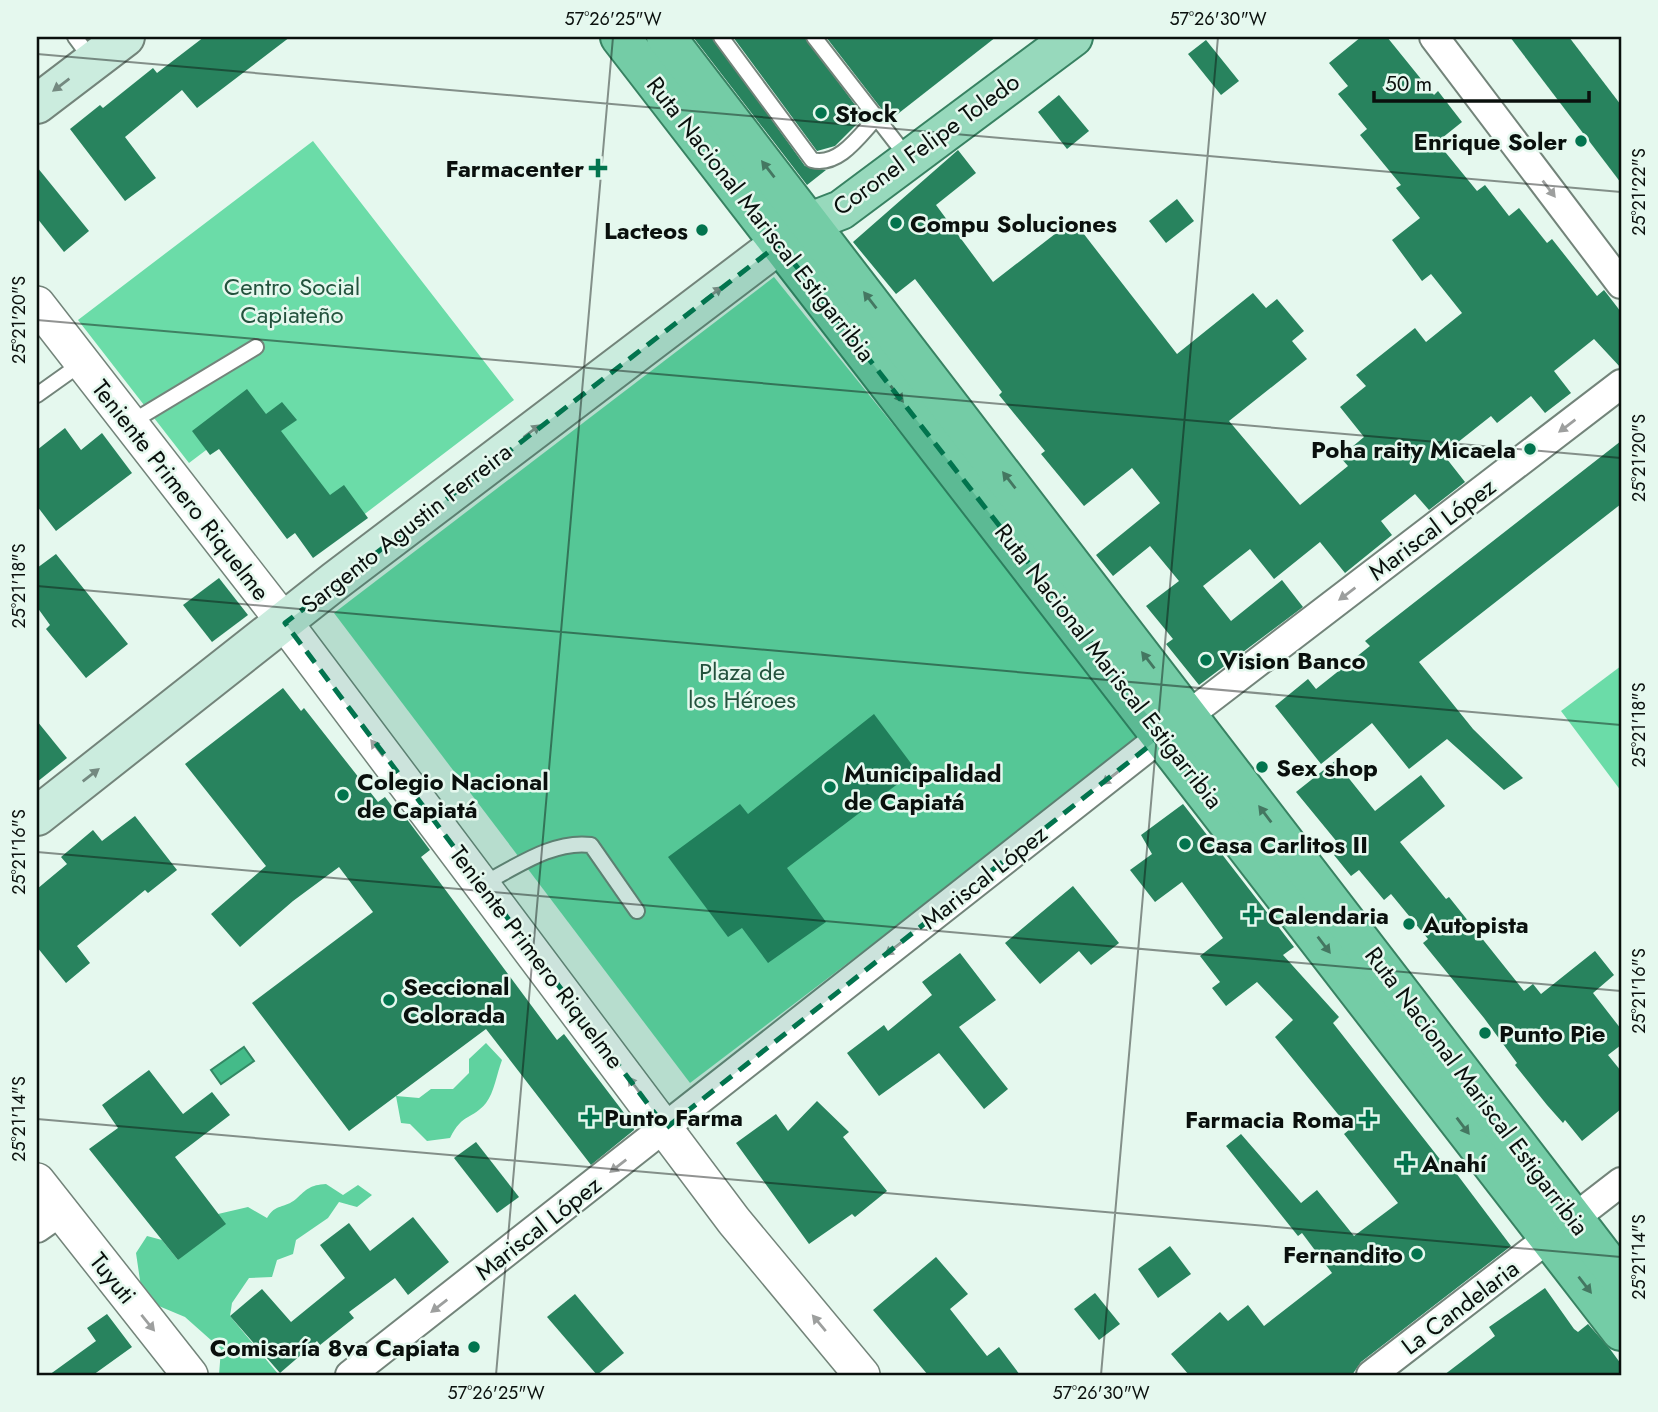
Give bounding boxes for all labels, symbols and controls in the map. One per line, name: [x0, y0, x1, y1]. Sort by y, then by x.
text: 57°26'25"W: [565, 6, 662, 32]
text: 57°26'30"W: [1169, 6, 1267, 32]
scale bar: [1374, 60, 1590, 104]
street label: Coronel Felipe Toledo: [825, 64, 1027, 224]
street label: Ruta Nacional Mariscal Estigarribia: [638, 69, 884, 369]
text: 50 m: [1385, 69, 1432, 99]
one-way arrow: [52, 78, 70, 92]
place label: Stock: [835, 96, 898, 131]
marker: Stock: [813, 105, 829, 121]
place label: Enrique Soler: [1413, 124, 1567, 159]
marker: Enrique Soler: [1573, 133, 1589, 149]
text: 25°21'22"S: [1626, 148, 1652, 236]
place label: Farmacenter: [445, 151, 584, 186]
marker: Farmacenter: [590, 160, 606, 176]
one-way arrow: [761, 160, 776, 178]
one-way arrow: [1542, 180, 1556, 198]
place label: Compu Soluciones: [910, 206, 1117, 241]
place label: Lacteos: [604, 213, 688, 248]
marker: Compu Soluciones: [888, 215, 904, 231]
marker: Lacteos: [694, 222, 710, 238]
park label: Centro Social Capiateño: [224, 269, 360, 332]
text: 25°21'20"S: [6, 276, 32, 364]
one-way arrow: [704, 286, 722, 301]
one-way arrow: [863, 291, 877, 309]
street label: Teniente Primero Riquelme: [84, 372, 278, 608]
one-way arrow: [889, 385, 903, 403]
text: 25°21'20"S: [1626, 414, 1652, 502]
one-way arrow: [1558, 418, 1576, 432]
one-way arrow: [523, 423, 541, 438]
place label: Poha raity Micaela: [1311, 432, 1516, 467]
street label: Sargento Agustin Ferreira: [293, 434, 519, 622]
marker: Poha raity Micaela: [1522, 441, 1538, 457]
street label: Mariscal López: [1361, 469, 1503, 589]
one-way arrow: [1002, 471, 1016, 489]
street label: Ruta Nacional Mariscal Estigarribia: [986, 516, 1232, 816]
text: 25°21'18"S: [6, 543, 32, 629]
one-way arrow: [1339, 586, 1357, 601]
place label: Vision Banco: [1219, 643, 1366, 678]
one-way arrow: [1140, 652, 1155, 670]
marker: Vision Banco: [1198, 652, 1214, 668]
park label: Plaza de los Héroes: [688, 654, 796, 717]
text: 25°21'18"S: [1626, 682, 1652, 768]
one-way arrow: [370, 740, 385, 758]
place label: Sex shop: [1276, 750, 1378, 785]
place label: Municipalidad de Capiatá: [844, 756, 1002, 819]
marker: Sex shop: [1254, 759, 1270, 775]
place label: Colegio Nacional de Capiatá: [357, 764, 549, 827]
one-way arrow: [81, 767, 99, 782]
one-way arrow: [1101, 770, 1119, 785]
marker: Municipalidad de Capiatá: [822, 779, 838, 795]
marker: Colegio Nacional de Capiatá: [335, 787, 351, 803]
one-way arrow: [1259, 805, 1273, 823]
text: 25°21'16"S: [6, 809, 32, 895]
street label: Mariscal López: [914, 817, 1054, 937]
place label: Casa Carlitos II: [1199, 827, 1368, 862]
marker: Casa Carlitos II: [1177, 836, 1193, 852]
street label: Teniente Primero Riquelme: [441, 838, 633, 1076]
place label: Calendaria: [1268, 898, 1389, 933]
marker: Calendaria: [1242, 905, 1262, 925]
place label: Autopista: [1422, 907, 1529, 942]
marker: Autopista: [1401, 916, 1417, 932]
one-way arrow: [1317, 936, 1331, 954]
street label: Ruta Nacional Mariscal Estigarribia: [1357, 939, 1597, 1243]
one-way arrow: [884, 941, 902, 956]
text: 25°21'16"S: [1626, 948, 1652, 1034]
place label: Seccional Colorada: [403, 969, 509, 1032]
marker: Seccional Colorada: [381, 992, 397, 1008]
place label: Punto Pie: [1499, 1016, 1605, 1051]
marker: Punto Pie: [1477, 1025, 1493, 1041]
text: 25°21'14"S: [6, 1076, 32, 1162]
one-way arrow: [628, 1076, 642, 1094]
place label: Punto Farma: [604, 1100, 743, 1135]
place label: Farmacia Roma: [1185, 1102, 1354, 1137]
marker: Punto Farma: [582, 1109, 598, 1125]
marker: Farmacia Roma: [1360, 1111, 1376, 1127]
one-way arrow: [1455, 1116, 1470, 1134]
place label: Anahí: [1421, 1146, 1488, 1181]
marker: Anahí: [1396, 1153, 1416, 1173]
one-way arrow: [609, 1158, 627, 1173]
street label: Mariscal López: [468, 1168, 608, 1288]
text: 25°21'14"S: [1626, 1214, 1652, 1300]
place label: Fernandito: [1283, 1237, 1403, 1272]
street label: Tuyuti: [81, 1245, 145, 1311]
marker: Fernandito: [1409, 1246, 1425, 1262]
street label: La Candelaria: [1394, 1251, 1526, 1363]
one-way arrow: [1578, 1275, 1593, 1293]
one-way arrow: [430, 1298, 447, 1313]
one-way arrow: [140, 1314, 155, 1331]
one-way arrow: [812, 1314, 827, 1331]
place label: Comisaría 8va Capiata: [210, 1330, 460, 1365]
marker: Comisaría 8va Capiata: [466, 1339, 482, 1355]
text: 57°26'25"W: [448, 1380, 545, 1406]
text: 57°26'30"W: [1052, 1380, 1150, 1406]

